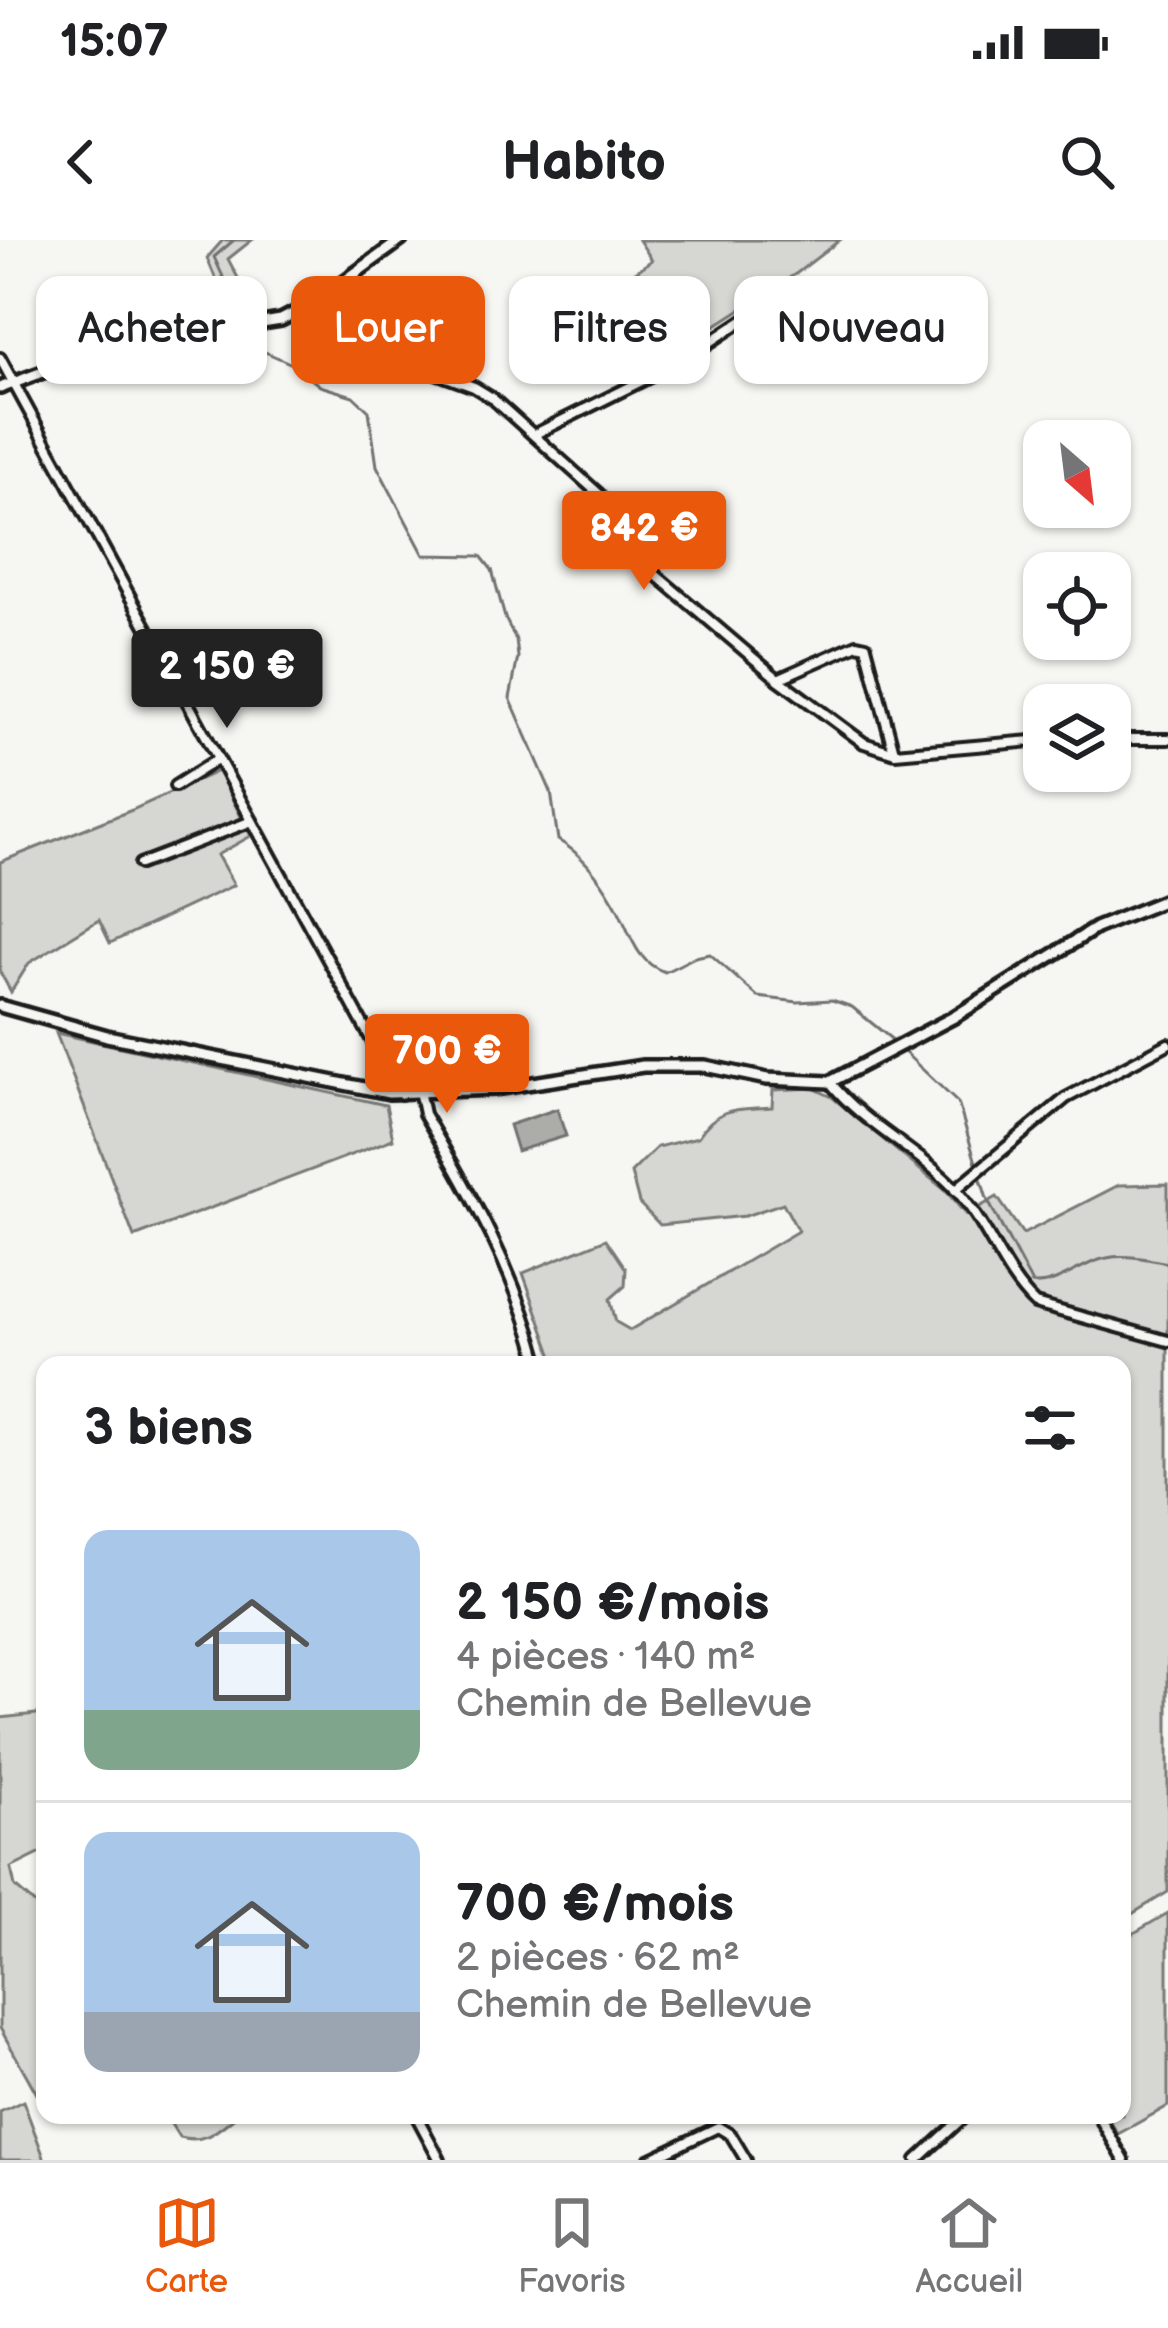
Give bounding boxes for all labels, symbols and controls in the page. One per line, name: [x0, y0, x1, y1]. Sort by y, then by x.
text: 15:07: [60, 15, 169, 70]
icon: back: [48, 129, 114, 195]
icon: search: [1054, 129, 1120, 195]
text: Habito: [502, 130, 666, 195]
chip: Acheter: [36, 276, 267, 384]
chip: Louer: [291, 276, 485, 384]
chip: Filtres: [509, 276, 710, 384]
chip: Nouveau: [734, 276, 988, 384]
north arrow: [1023, 420, 1131, 528]
map controls: [1023, 420, 1131, 792]
pin: 842 €: [560, 491, 728, 593]
text: 842 €: [589, 506, 699, 553]
button: locate: [1023, 552, 1131, 660]
pin: 2 150 €: [116, 629, 338, 731]
text: 2 150 €: [158, 644, 296, 691]
button: layers: [1023, 684, 1131, 792]
pin: 700 €: [363, 1014, 531, 1116]
text: 700 €: [392, 1029, 502, 1076]
icon: filters: [1017, 1395, 1083, 1461]
text: 3 biens: [84, 1398, 253, 1459]
text: 2 150 €/mois: [456, 1573, 769, 1634]
icon: home: [180, 1578, 324, 1722]
text: 4 pièces · 140 m²: [456, 1634, 756, 1681]
text: Chemin de Bellevue: [456, 1681, 812, 1728]
text: 700 €/mois: [456, 1874, 734, 1935]
icon: home: [180, 1880, 324, 2024]
text: 2 pièces · 62 m²: [456, 1935, 740, 1982]
text: Chemin de Bellevue: [456, 1982, 812, 2029]
tab: Carte: [145, 2190, 228, 2302]
tab: Favoris: [518, 2190, 626, 2302]
tab: Accueil: [915, 2190, 1023, 2302]

